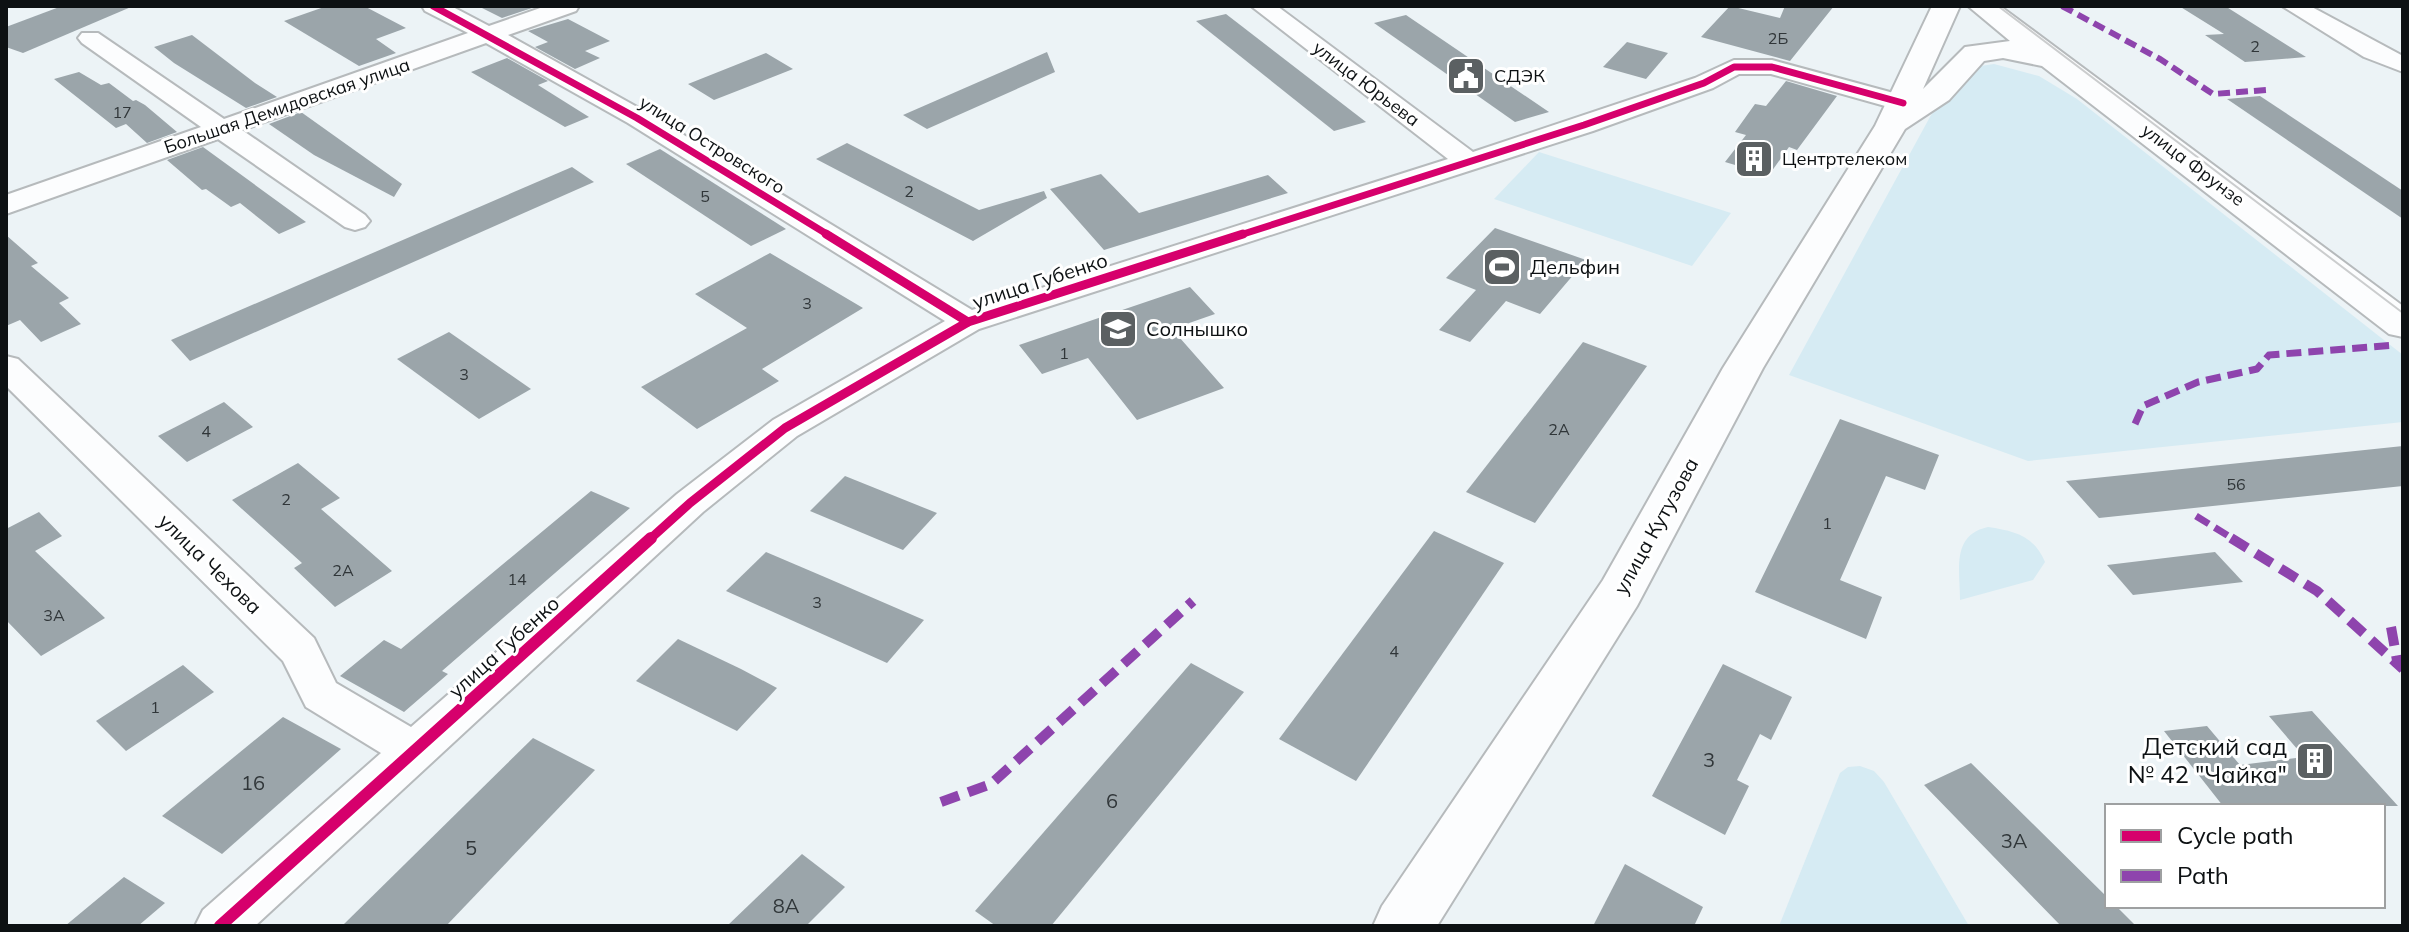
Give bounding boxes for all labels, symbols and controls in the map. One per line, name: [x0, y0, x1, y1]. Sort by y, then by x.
house number: 2Б: [1768, 28, 1788, 48]
street label: улица Юрьева: [1308, 36, 1424, 131]
house number: 2: [2250, 36, 2260, 56]
street label: Большая Демидовская улица: [161, 53, 413, 159]
public building icon: СДЭК: [1445, 55, 1487, 97]
place label: СДЭК: [1494, 64, 1545, 87]
street label: улица Островского: [635, 90, 789, 199]
house number: 17: [112, 102, 132, 122]
street label: улица Фрунзе: [2137, 118, 2249, 211]
building icon: Центртелеком: [1733, 138, 1775, 180]
place label: Центртелеком: [1782, 147, 1907, 170]
house number: 2: [904, 181, 914, 201]
house number: 5: [700, 186, 710, 206]
sports icon: Дельфин: [1481, 246, 1523, 288]
street label: улица Губенко: [969, 247, 1111, 314]
place label: Дельфин: [1530, 254, 1620, 279]
house number: 3: [802, 293, 812, 313]
school or university icon: Солнышко: [1097, 308, 1139, 350]
place label: Солнышко: [1146, 316, 1248, 341]
house number: 1: [1059, 343, 1069, 363]
house number: 3: [459, 364, 469, 384]
house number: 2А: [1548, 419, 1570, 439]
house number: 4: [201, 421, 211, 441]
street label: улица Кутузова: [1608, 453, 1703, 598]
house number: 56: [2226, 474, 2246, 494]
house number: 2: [281, 489, 291, 509]
street label: улица Чехова: [154, 508, 267, 619]
house number: 1: [1822, 513, 1832, 533]
house number: 2А: [332, 560, 354, 580]
house number: 14: [507, 569, 527, 589]
street label: улица Губенко: [443, 590, 564, 703]
house number: 3: [812, 592, 822, 612]
house number: 3А: [43, 605, 65, 625]
house number: 4: [1389, 641, 1399, 661]
house number: 1: [150, 697, 160, 717]
place label: Детский сад № 42 "Чайка": [2128, 731, 2287, 789]
building icon: Детский сад № 42 "Чайка": [2294, 740, 2336, 782]
house number: 3: [1703, 747, 1715, 772]
house number: 16: [241, 770, 265, 795]
house number: 6: [1106, 788, 1118, 813]
legend: [2105, 804, 2385, 908]
text: Cycle path: [2177, 820, 2294, 850]
house number: 3А: [2001, 828, 2028, 853]
house number: 5: [465, 835, 477, 860]
text: Path: [2177, 860, 2229, 890]
house number: 8А: [773, 893, 800, 918]

